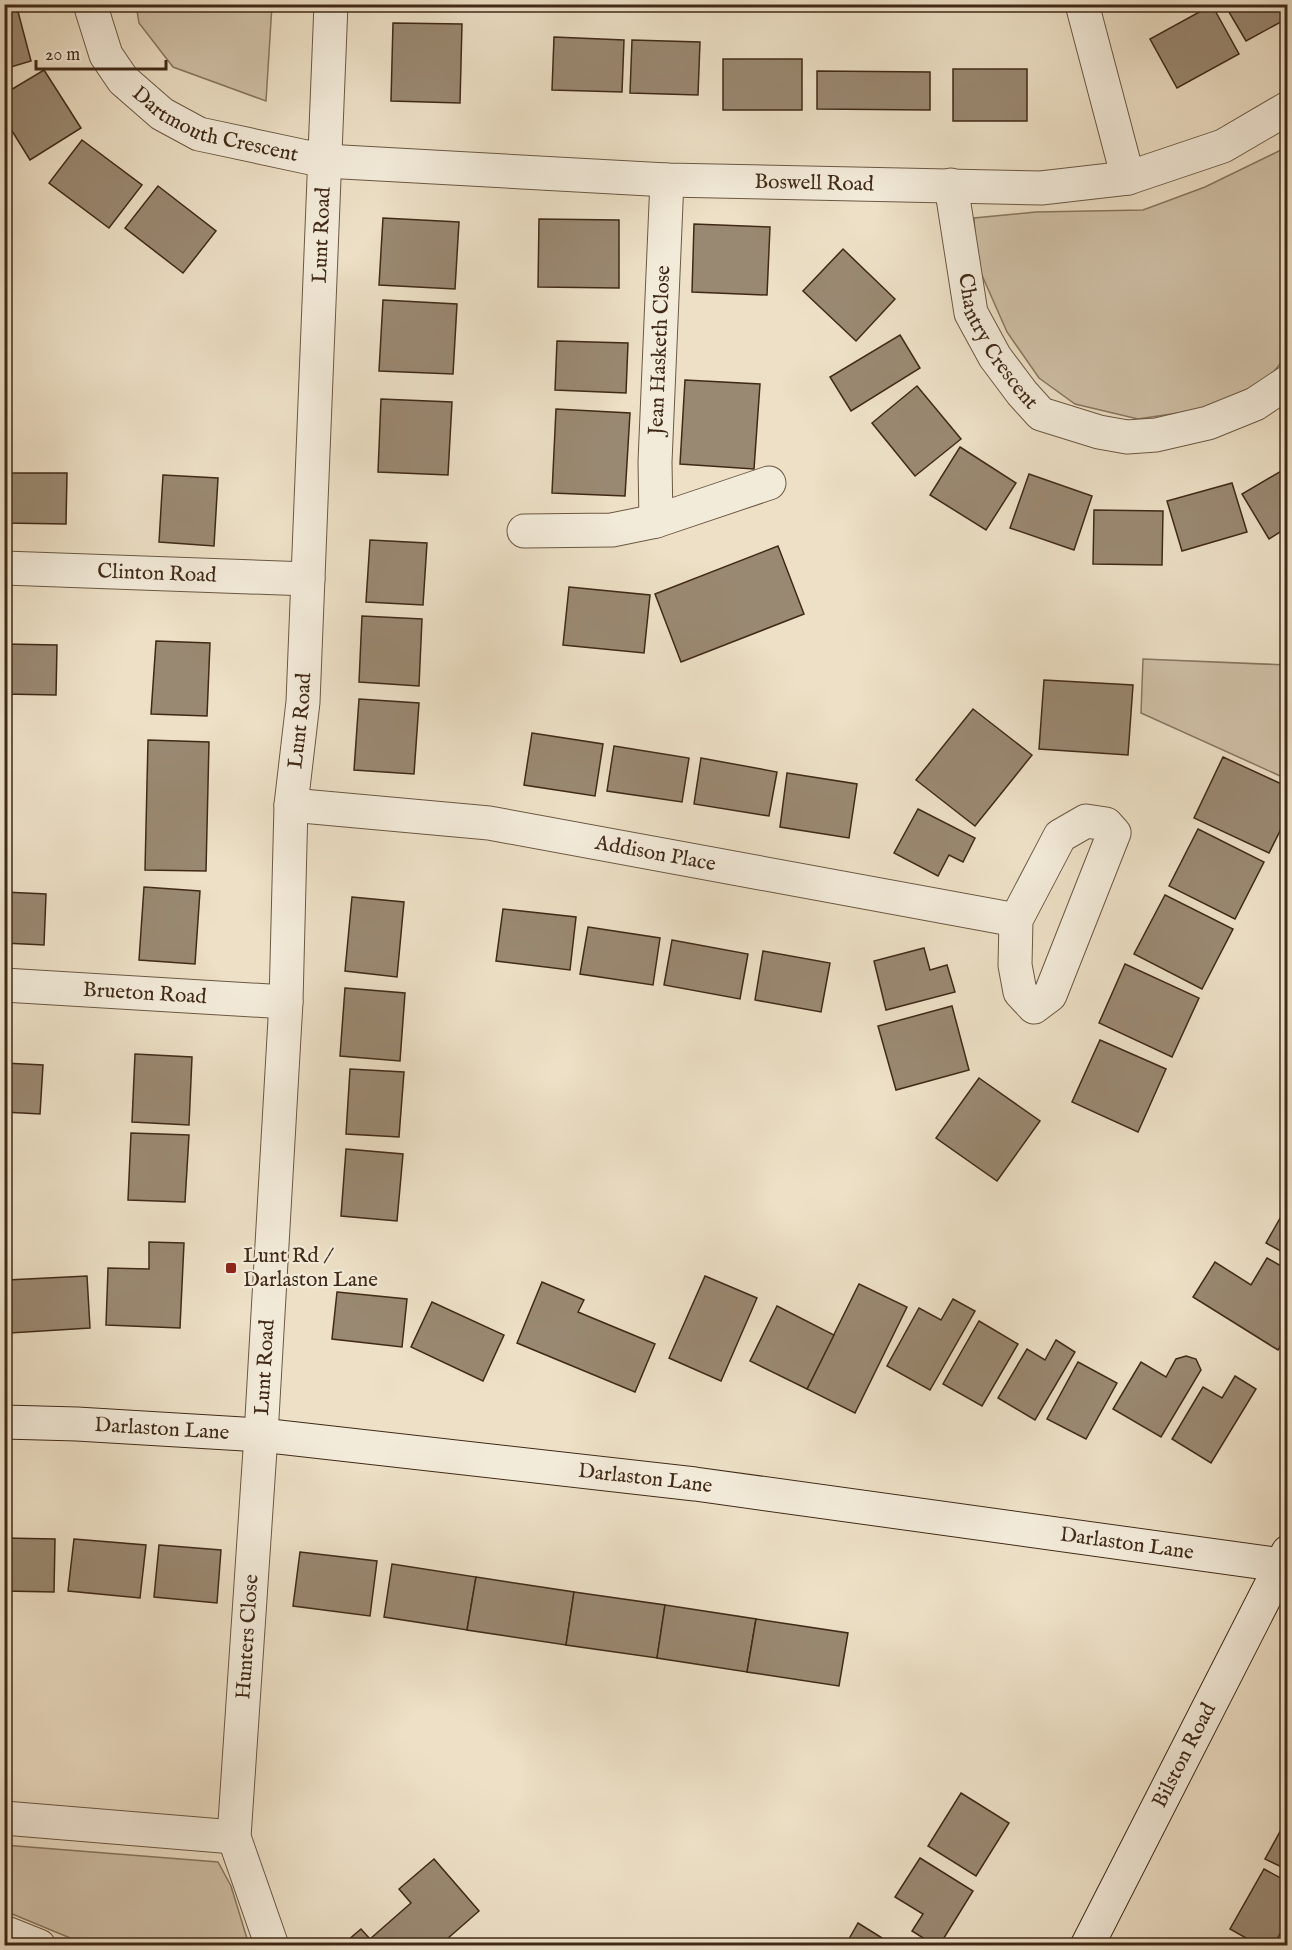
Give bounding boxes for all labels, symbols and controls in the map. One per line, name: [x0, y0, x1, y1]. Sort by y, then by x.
scale bar: [36, 33, 166, 71]
text: 20 m: [45, 44, 80, 67]
street label: Dartmouth Crescent: [126, 80, 301, 168]
street label: Boswell Road: [754, 168, 875, 198]
street label: Lunt Road: [306, 186, 337, 284]
street label: Jean Hasketh Close: [643, 264, 677, 438]
street label: Chantry Crescent: [951, 271, 1044, 415]
street label: Clinton Road: [97, 558, 218, 589]
street label: Lunt Road: [282, 671, 318, 770]
street label: Addison Place: [592, 829, 718, 878]
street label: Brueton Road: [82, 976, 208, 1011]
place label: Lunt Rd / Darlaston Lane: [243, 1243, 378, 1294]
marker: Lunt Rd / Darlaston Lane: [224, 1261, 238, 1275]
street label: Lunt Road: [249, 1318, 281, 1416]
street label: Darlaston Lane: [94, 1412, 230, 1447]
street label: Darlaston Lane: [577, 1457, 714, 1500]
street label: Darlaston Lane: [1058, 1521, 1196, 1566]
street label: Hunters Close: [230, 1573, 265, 1700]
street label: Bilston Road: [1146, 1698, 1223, 1812]

